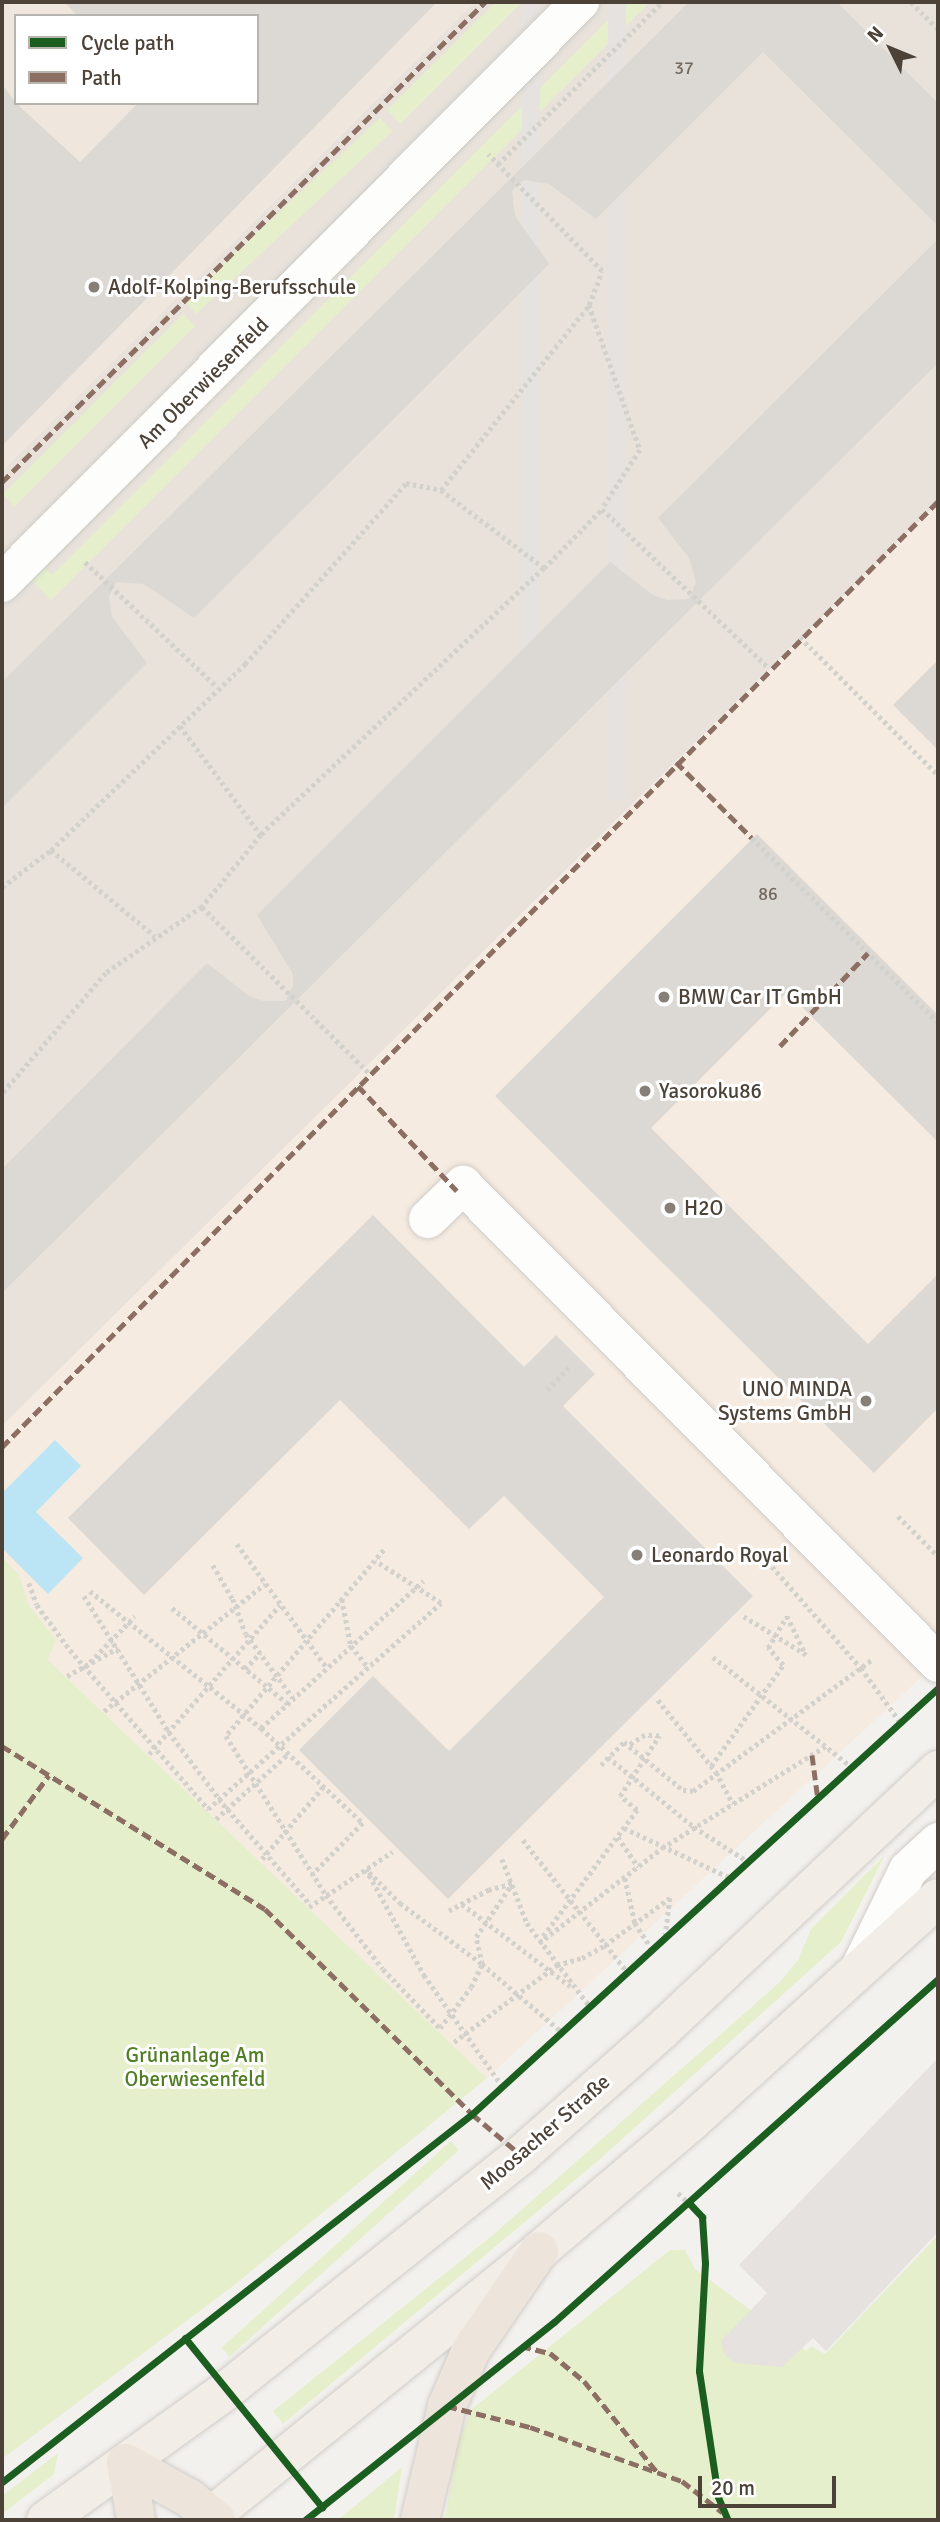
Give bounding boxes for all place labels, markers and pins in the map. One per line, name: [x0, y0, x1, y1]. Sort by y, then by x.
place label: Adolf-Kolping-Berufsschule: [108, 274, 356, 300]
marker: Adolf-Kolping-Berufsschule: [86, 279, 102, 295]
place label: BMW Car IT GmbH: [678, 984, 842, 1010]
marker: BMW Car IT GmbH: [656, 989, 672, 1005]
place label: Yasoroku86: [659, 1078, 762, 1104]
marker: Yasoroku86: [637, 1083, 653, 1099]
place label: H2O: [684, 1195, 723, 1221]
marker: H2O: [662, 1200, 678, 1216]
place label: UNO MINDA Systems GmbH: [718, 1376, 852, 1426]
marker: UNO MINDA Systems GmbH: [858, 1393, 874, 1409]
place label: Leonardo Royal: [651, 1542, 788, 1568]
marker: Leonardo Royal: [629, 1547, 645, 1563]

